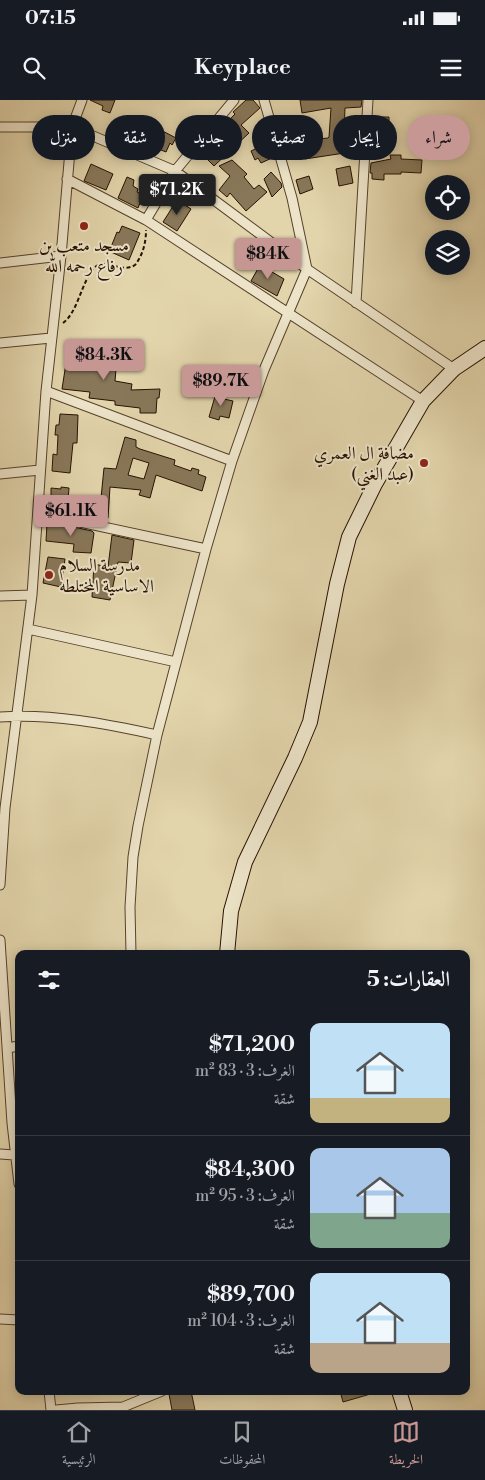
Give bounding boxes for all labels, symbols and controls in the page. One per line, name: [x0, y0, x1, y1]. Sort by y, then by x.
text: 07:15: [25, 6, 76, 30]
icon: search: [20, 54, 48, 82]
text: Keyplace: [194, 54, 291, 81]
icon: menu: [437, 54, 465, 82]
chip: منزل: [32, 115, 95, 160]
chip: شقة: [105, 115, 165, 160]
chip: جديد: [175, 115, 242, 160]
chip: تصفية: [252, 115, 323, 160]
chip: إيجار: [333, 115, 397, 160]
chip: شراء: [407, 115, 470, 160]
pin: $71.2K: [136, 174, 218, 216]
map controls: [425, 175, 470, 275]
button: locate: [425, 175, 470, 220]
text: $71.2K: [150, 180, 204, 200]
marker: مسجد متعب بن رفاع رحمه الله: [78, 220, 90, 232]
button: layers: [425, 230, 470, 275]
place label: مسجد متعب بن رفاع رحمه الله: [39, 234, 129, 281]
pin: $84K: [238, 238, 298, 280]
text: $84K: [246, 244, 290, 264]
pin: $84.3K: [63, 338, 145, 381]
text: $84.3K: [75, 345, 133, 365]
pin: $89.7K: [180, 364, 262, 407]
text: $89.7K: [193, 371, 249, 391]
place label: مضافة ال العمري (عبد الغني): [314, 442, 414, 491]
marker: مضافة ال العمري (عبد الغني): [418, 457, 430, 469]
pin: $61.1K: [30, 494, 112, 537]
text: $61.1K: [45, 501, 97, 521]
place label: مدرسة السلام الاساسية المختلطه: [59, 554, 154, 598]
marker: مدرسة السلام الاساسية المختلطه: [43, 569, 55, 581]
icon: filters: [35, 966, 63, 994]
text: العقارات: 5: [367, 967, 450, 993]
text: $71,200: [209, 1032, 295, 1058]
icon: home: [350, 1043, 410, 1103]
text: الغرف: 3 · 83 m²: [195, 1061, 295, 1081]
text: شقة: [274, 1089, 295, 1109]
text: $84,300: [205, 1157, 295, 1183]
icon: home: [350, 1168, 410, 1228]
text: الغرف: 3 · 95 m²: [195, 1186, 295, 1206]
text: شقة: [274, 1214, 295, 1234]
text: $89,700: [207, 1282, 295, 1308]
icon: home: [350, 1293, 410, 1353]
text: الغرف: 3 · 104 m²: [187, 1311, 295, 1331]
text: شقة: [274, 1339, 295, 1359]
tab: الرئيسية: [62, 1418, 96, 1473]
tab: المحفوظات: [219, 1418, 265, 1473]
tab: الخريطة: [389, 1418, 423, 1473]

